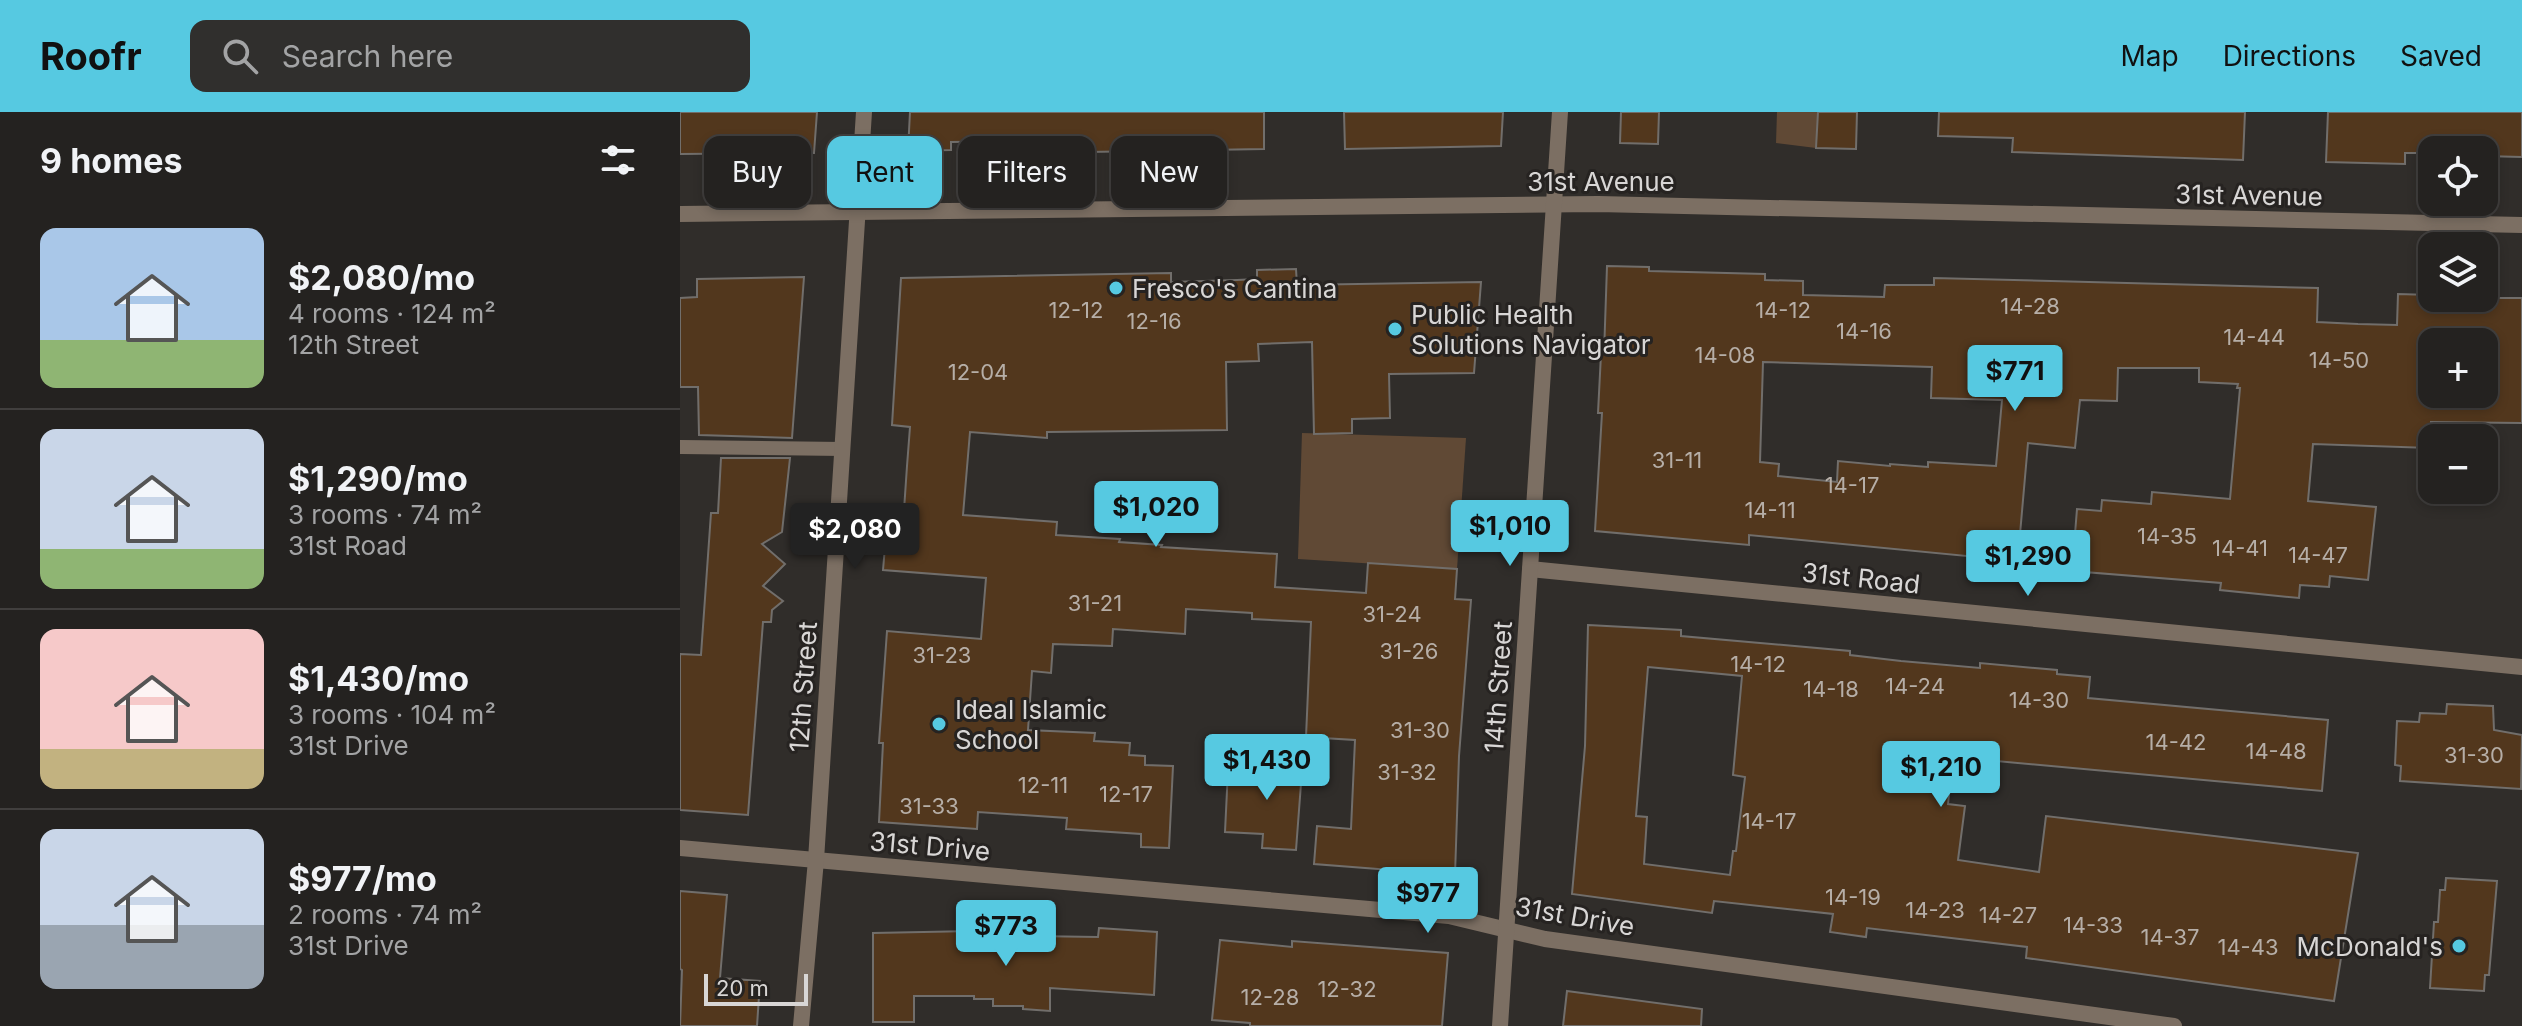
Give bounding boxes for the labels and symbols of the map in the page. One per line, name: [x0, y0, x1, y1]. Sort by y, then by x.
street label: 31st Avenue: [1527, 166, 1675, 197]
street label: 31st Avenue: [2175, 178, 2323, 212]
place label: Fresco's Cantina: [1132, 273, 1337, 304]
marker: Fresco's Cantina: [1107, 279, 1125, 297]
house number: 14-28: [2000, 293, 2060, 319]
house number: 12-12: [1049, 297, 1103, 323]
house number: 14-12: [1755, 297, 1811, 323]
place label: Public Health Solutions Navigator: [1411, 299, 1651, 360]
house number: 12-16: [1126, 308, 1182, 334]
house number: 14-16: [1836, 318, 1892, 344]
marker: Public Health Solutions Navigator: [1386, 320, 1404, 338]
house number: 14-44: [2223, 324, 2285, 350]
house number: 14-08: [1695, 342, 1755, 368]
pin: $771: [1968, 345, 2062, 413]
house number: 14-50: [2309, 347, 2369, 373]
house number: 12-04: [948, 359, 1008, 385]
house number: 31-11: [1652, 447, 1702, 473]
house number: 14-17: [1825, 472, 1879, 498]
pin: $1,020: [1091, 481, 1221, 549]
house number: 14-11: [1744, 497, 1796, 523]
pin: $1,010: [1445, 500, 1575, 568]
pin: $2,080: [790, 503, 920, 571]
house number: 14-35: [2137, 523, 2197, 549]
pin: $1,290: [1963, 530, 2093, 598]
house number: 14-41: [2212, 535, 2268, 561]
house number: 14-47: [2288, 542, 2348, 568]
street label: 31st Road: [1800, 556, 1922, 600]
house number: 31-21: [1068, 590, 1122, 616]
house number: 31-24: [1362, 601, 1422, 627]
street label: 14th Street: [1478, 620, 1518, 754]
street label: 12th Street: [783, 621, 823, 753]
house number: 31-26: [1380, 638, 1438, 664]
house number: 31-23: [913, 642, 971, 668]
house number: 14-12: [1730, 651, 1786, 677]
house number: 14-24: [1885, 673, 1945, 699]
house number: 14-18: [1803, 676, 1859, 702]
house number: 14-30: [2009, 687, 2069, 713]
place label: Ideal Islamic School: [955, 694, 1107, 755]
marker: Ideal Islamic School: [930, 715, 948, 733]
house number: 31-30: [1390, 717, 1450, 743]
house number: 14-42: [2146, 729, 2206, 755]
pin: $1,430: [1202, 734, 1332, 802]
house number: 14-48: [2245, 738, 2307, 764]
pin: $1,210: [1876, 741, 2006, 809]
house number: 31-30: [2444, 742, 2504, 768]
house number: 31-32: [1377, 759, 1437, 785]
house number: 12-11: [1018, 772, 1068, 798]
house number: 12-17: [1099, 781, 1153, 807]
house number: 31-33: [899, 793, 959, 819]
house number: 14-17: [1742, 808, 1796, 834]
street label: 31st Drive: [869, 825, 991, 867]
pin: $977: [1381, 867, 1475, 935]
house number: 14-19: [1825, 884, 1881, 910]
street label: 31st Drive: [1513, 890, 1637, 942]
house number: 14-23: [1905, 897, 1965, 923]
pin: $773: [959, 900, 1053, 968]
house number: 14-27: [1979, 902, 2037, 928]
house number: 14-33: [2063, 912, 2123, 938]
house number: 14-37: [2140, 924, 2200, 950]
place label: McDonald's: [2297, 931, 2443, 962]
house number: 14-43: [2217, 934, 2279, 960]
marker: McDonald's: [2450, 937, 2468, 955]
scale bar: [704, 970, 808, 1006]
house number: 12-32: [1317, 976, 1377, 1002]
house number: 12-28: [1241, 984, 1299, 1010]

